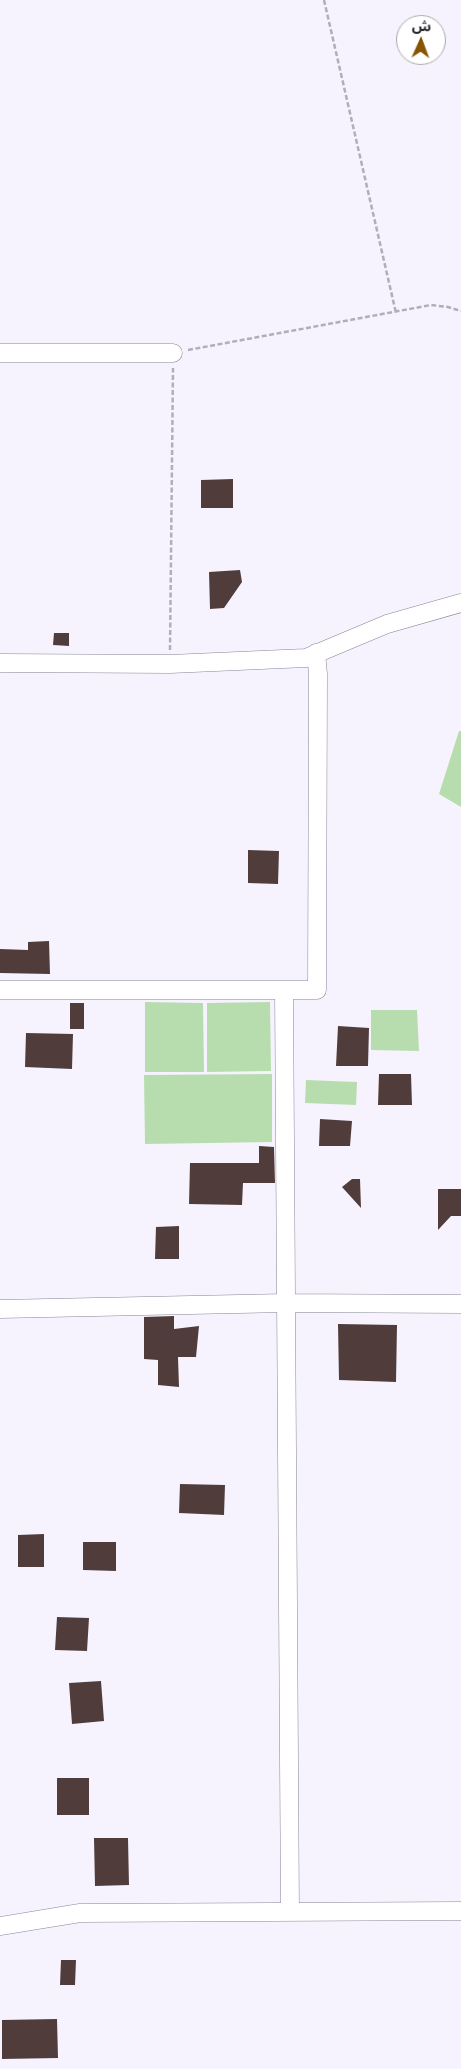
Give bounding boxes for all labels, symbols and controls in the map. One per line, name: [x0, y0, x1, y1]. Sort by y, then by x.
north arrow: [396, 15, 446, 65]
text: ش: [412, 17, 431, 34]

